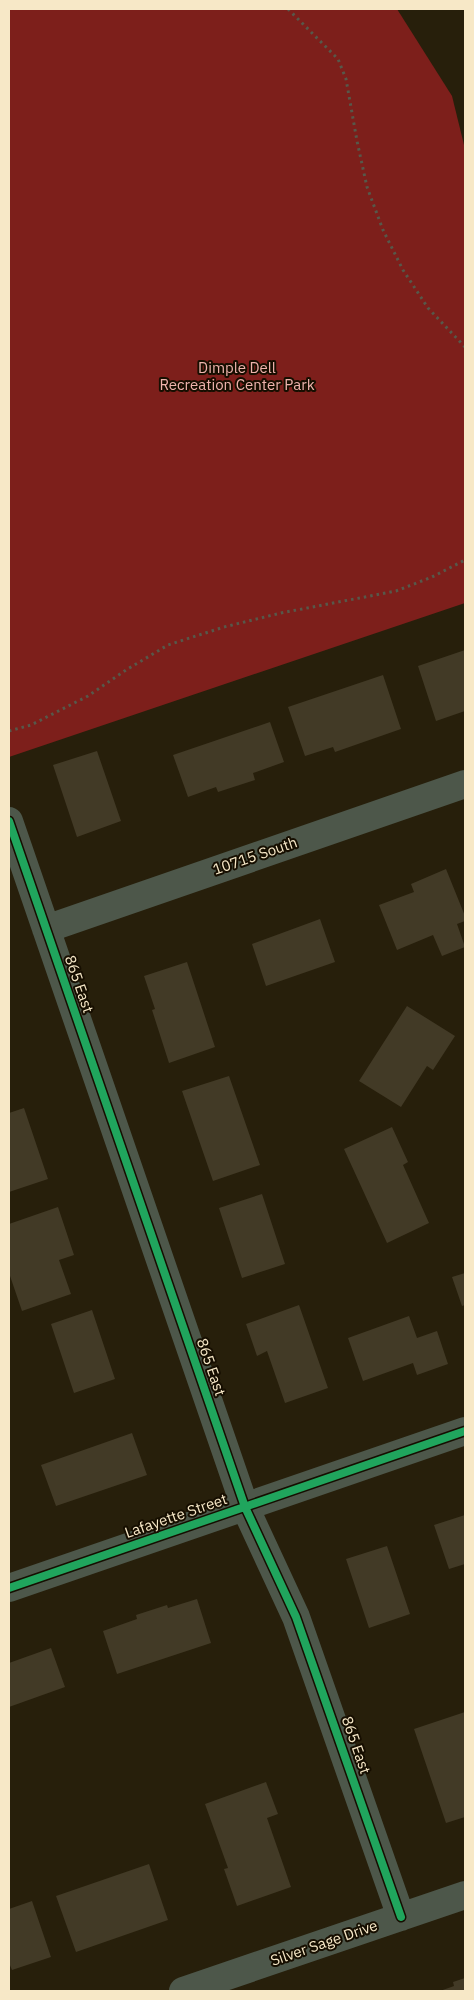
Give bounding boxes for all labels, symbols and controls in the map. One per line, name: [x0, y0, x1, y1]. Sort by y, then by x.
park label: Dimple Dell Recreation Center Park: [159, 358, 315, 394]
street label: 10715 South: [210, 832, 300, 879]
street label: 865 East: [61, 952, 98, 1015]
street label: 865 East: [193, 1335, 230, 1398]
street label: Lafayette Street: [122, 1489, 230, 1542]
street label: 865 East: [338, 1713, 375, 1776]
street label: Silver Sage Drive: [268, 1915, 380, 1970]

